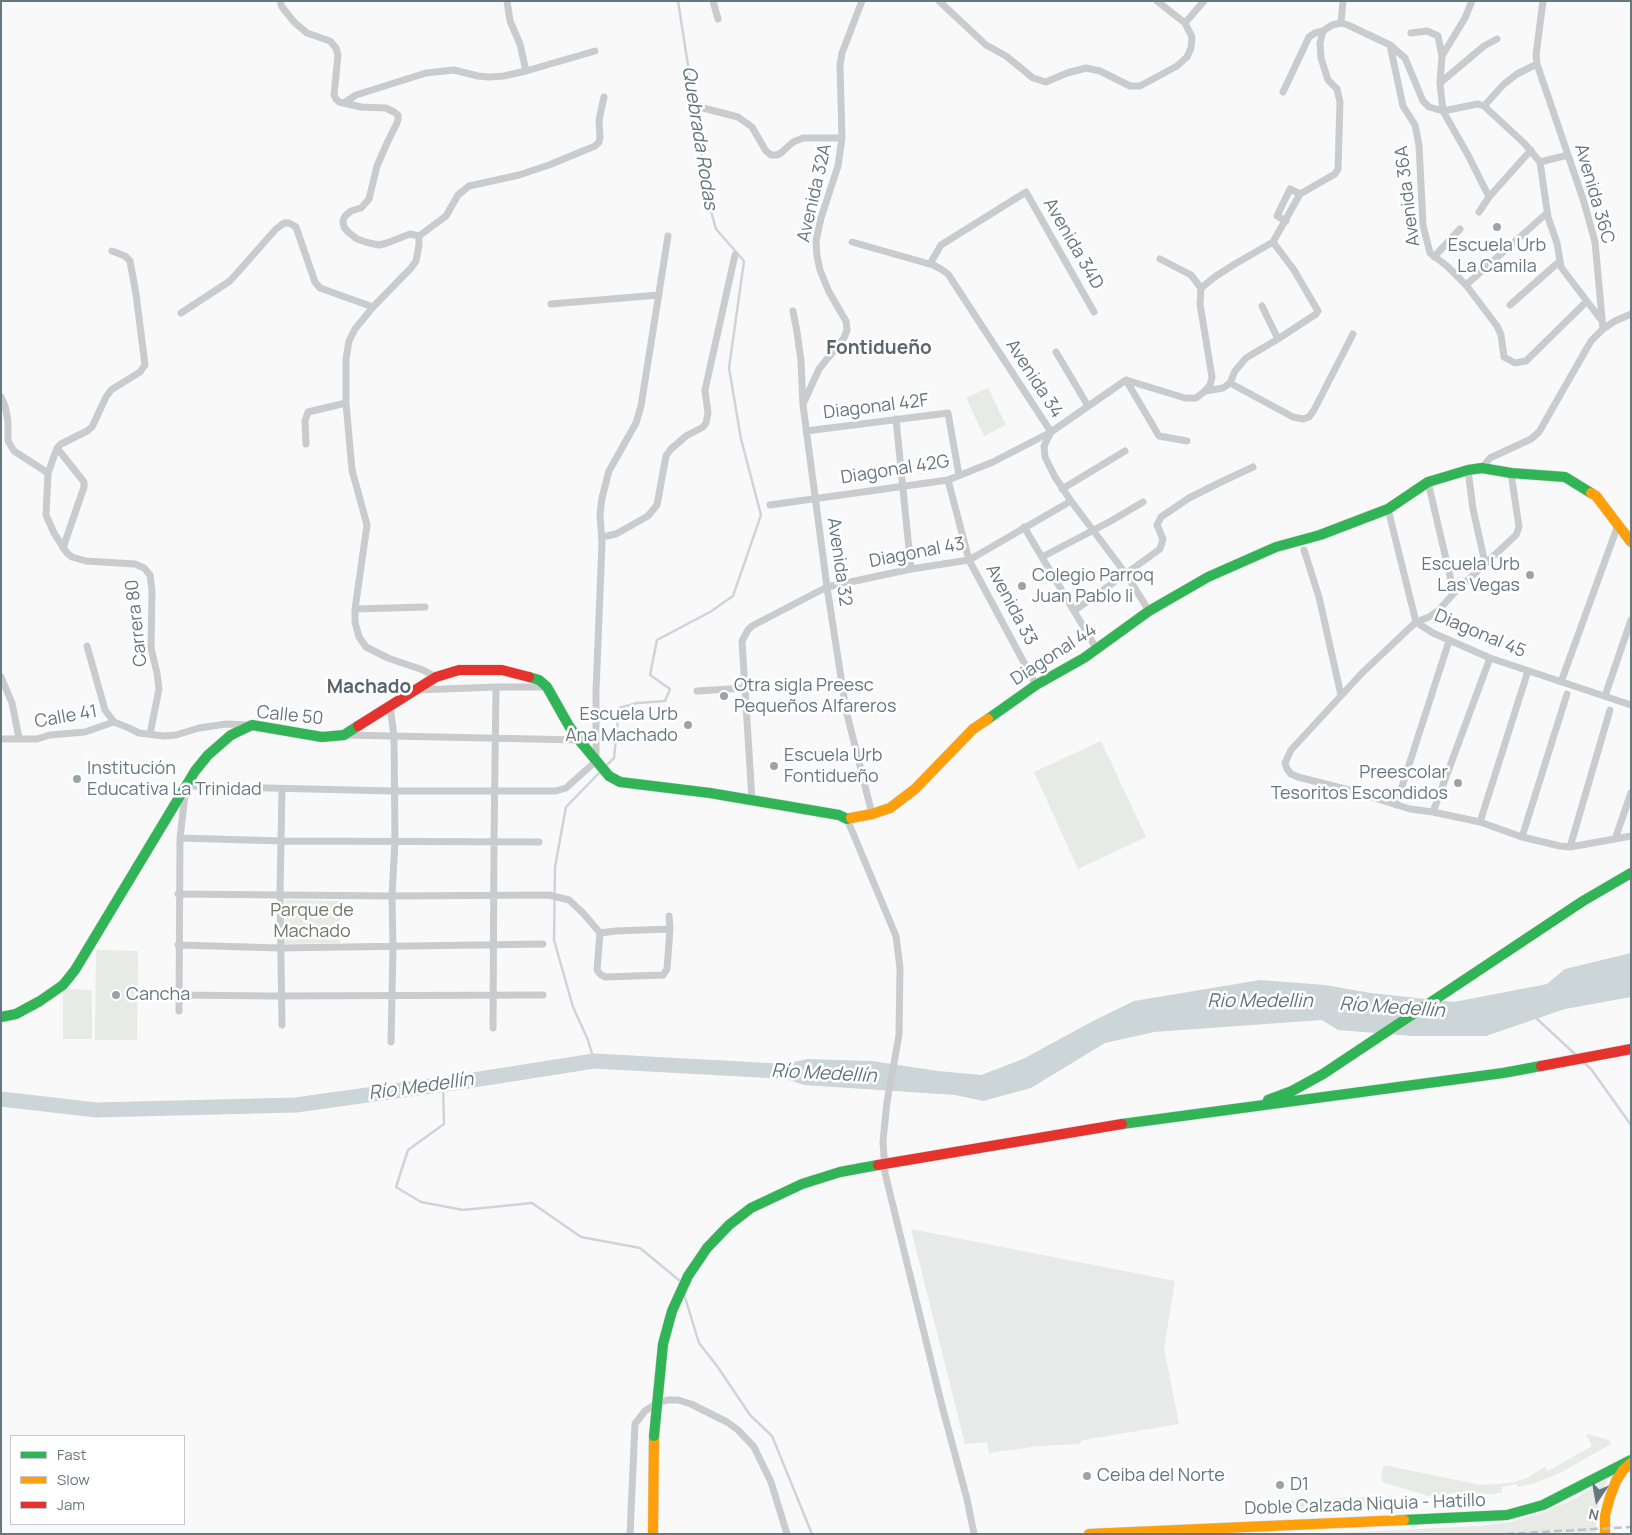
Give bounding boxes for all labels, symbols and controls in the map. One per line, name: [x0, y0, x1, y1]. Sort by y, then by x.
water label: Quebrada Rodas: [676, 65, 722, 211]
street label: Avenida 32A: [793, 142, 837, 244]
street label: Avenida 36C: [1569, 142, 1619, 246]
street label: Avenida 36A: [1391, 144, 1425, 248]
street label: Avenida 34D: [1038, 195, 1108, 293]
marker: Escuela Urb La Camila: [1491, 221, 1503, 233]
place label: Escuela Urb La Camila: [1448, 235, 1546, 278]
street label: Avenida 34: [1001, 336, 1067, 422]
district label: Fontidueño: [826, 338, 932, 360]
street label: Diagonal 42F: [822, 390, 930, 424]
street label: Diagonal 42G: [839, 451, 951, 489]
street label: Avenida 32: [822, 516, 856, 608]
street label: Diagonal 43: [868, 533, 966, 573]
place label: Escuela Urb Las Vegas: [1422, 554, 1520, 596]
street label: Avenida 33: [981, 561, 1041, 649]
place label: Colegio Parroq Juan Pablo Ii: [1032, 565, 1154, 608]
marker: Escuela Urb Las Vegas: [1524, 569, 1536, 581]
street label: Carrera 80: [122, 578, 152, 668]
marker: Colegio Parroq Juan Pablo Ii: [1016, 580, 1028, 592]
street label: Diagonal 45: [1431, 605, 1529, 663]
street label: Diagonal 44: [1007, 619, 1101, 691]
place label: Otra sigla Preesc Pequeños Alfareros: [734, 675, 896, 718]
district label: Machado: [327, 677, 411, 699]
marker: Otra sigla Preesc Pequeños Alfareros: [718, 690, 730, 702]
street label: Calle 41: [33, 701, 99, 733]
street label: Calle 50: [256, 702, 324, 730]
place label: Escuela Urb Ana Machado: [565, 704, 678, 746]
marker: Escuela Urb Ana Machado: [682, 719, 694, 731]
place label: Escuela Urb Fontidueño: [784, 745, 882, 788]
place label: Institución Educativa La Trinidad: [87, 758, 262, 801]
marker: Escuela Urb Fontidueño: [768, 760, 780, 772]
place label: Preescolar Tesoritos Escondidos: [1271, 762, 1448, 804]
marker: Institución Educativa La Trinidad: [71, 773, 83, 785]
marker: Preescolar Tesoritos Escondidos: [1452, 777, 1464, 789]
park label: Parque de Machado: [270, 900, 354, 942]
place label: Cancha: [126, 984, 190, 1006]
marker: Cancha: [110, 989, 122, 1001]
water label: Rio Medellin: [1207, 991, 1313, 1013]
water label: Río Medellín: [1339, 993, 1445, 1023]
water label: Río Medellín: [771, 1060, 877, 1088]
water label: Río Medellín: [367, 1068, 475, 1106]
legend: [10, 1435, 185, 1525]
text: Fast: [57, 1444, 86, 1465]
place label: Ceiba del Norte: [1097, 1465, 1225, 1487]
text: Slow: [57, 1469, 90, 1490]
marker: Ceiba del Norte: [1081, 1470, 1093, 1482]
place label: D1: [1290, 1474, 1309, 1496]
north arrow: [1572, 1475, 1622, 1525]
marker: D1: [1274, 1479, 1286, 1491]
street label: Doble Calzada Niquia - Hatillo: [1244, 1490, 1486, 1520]
text: Jam: [57, 1494, 85, 1515]
text: N: [1587, 1505, 1601, 1525]

